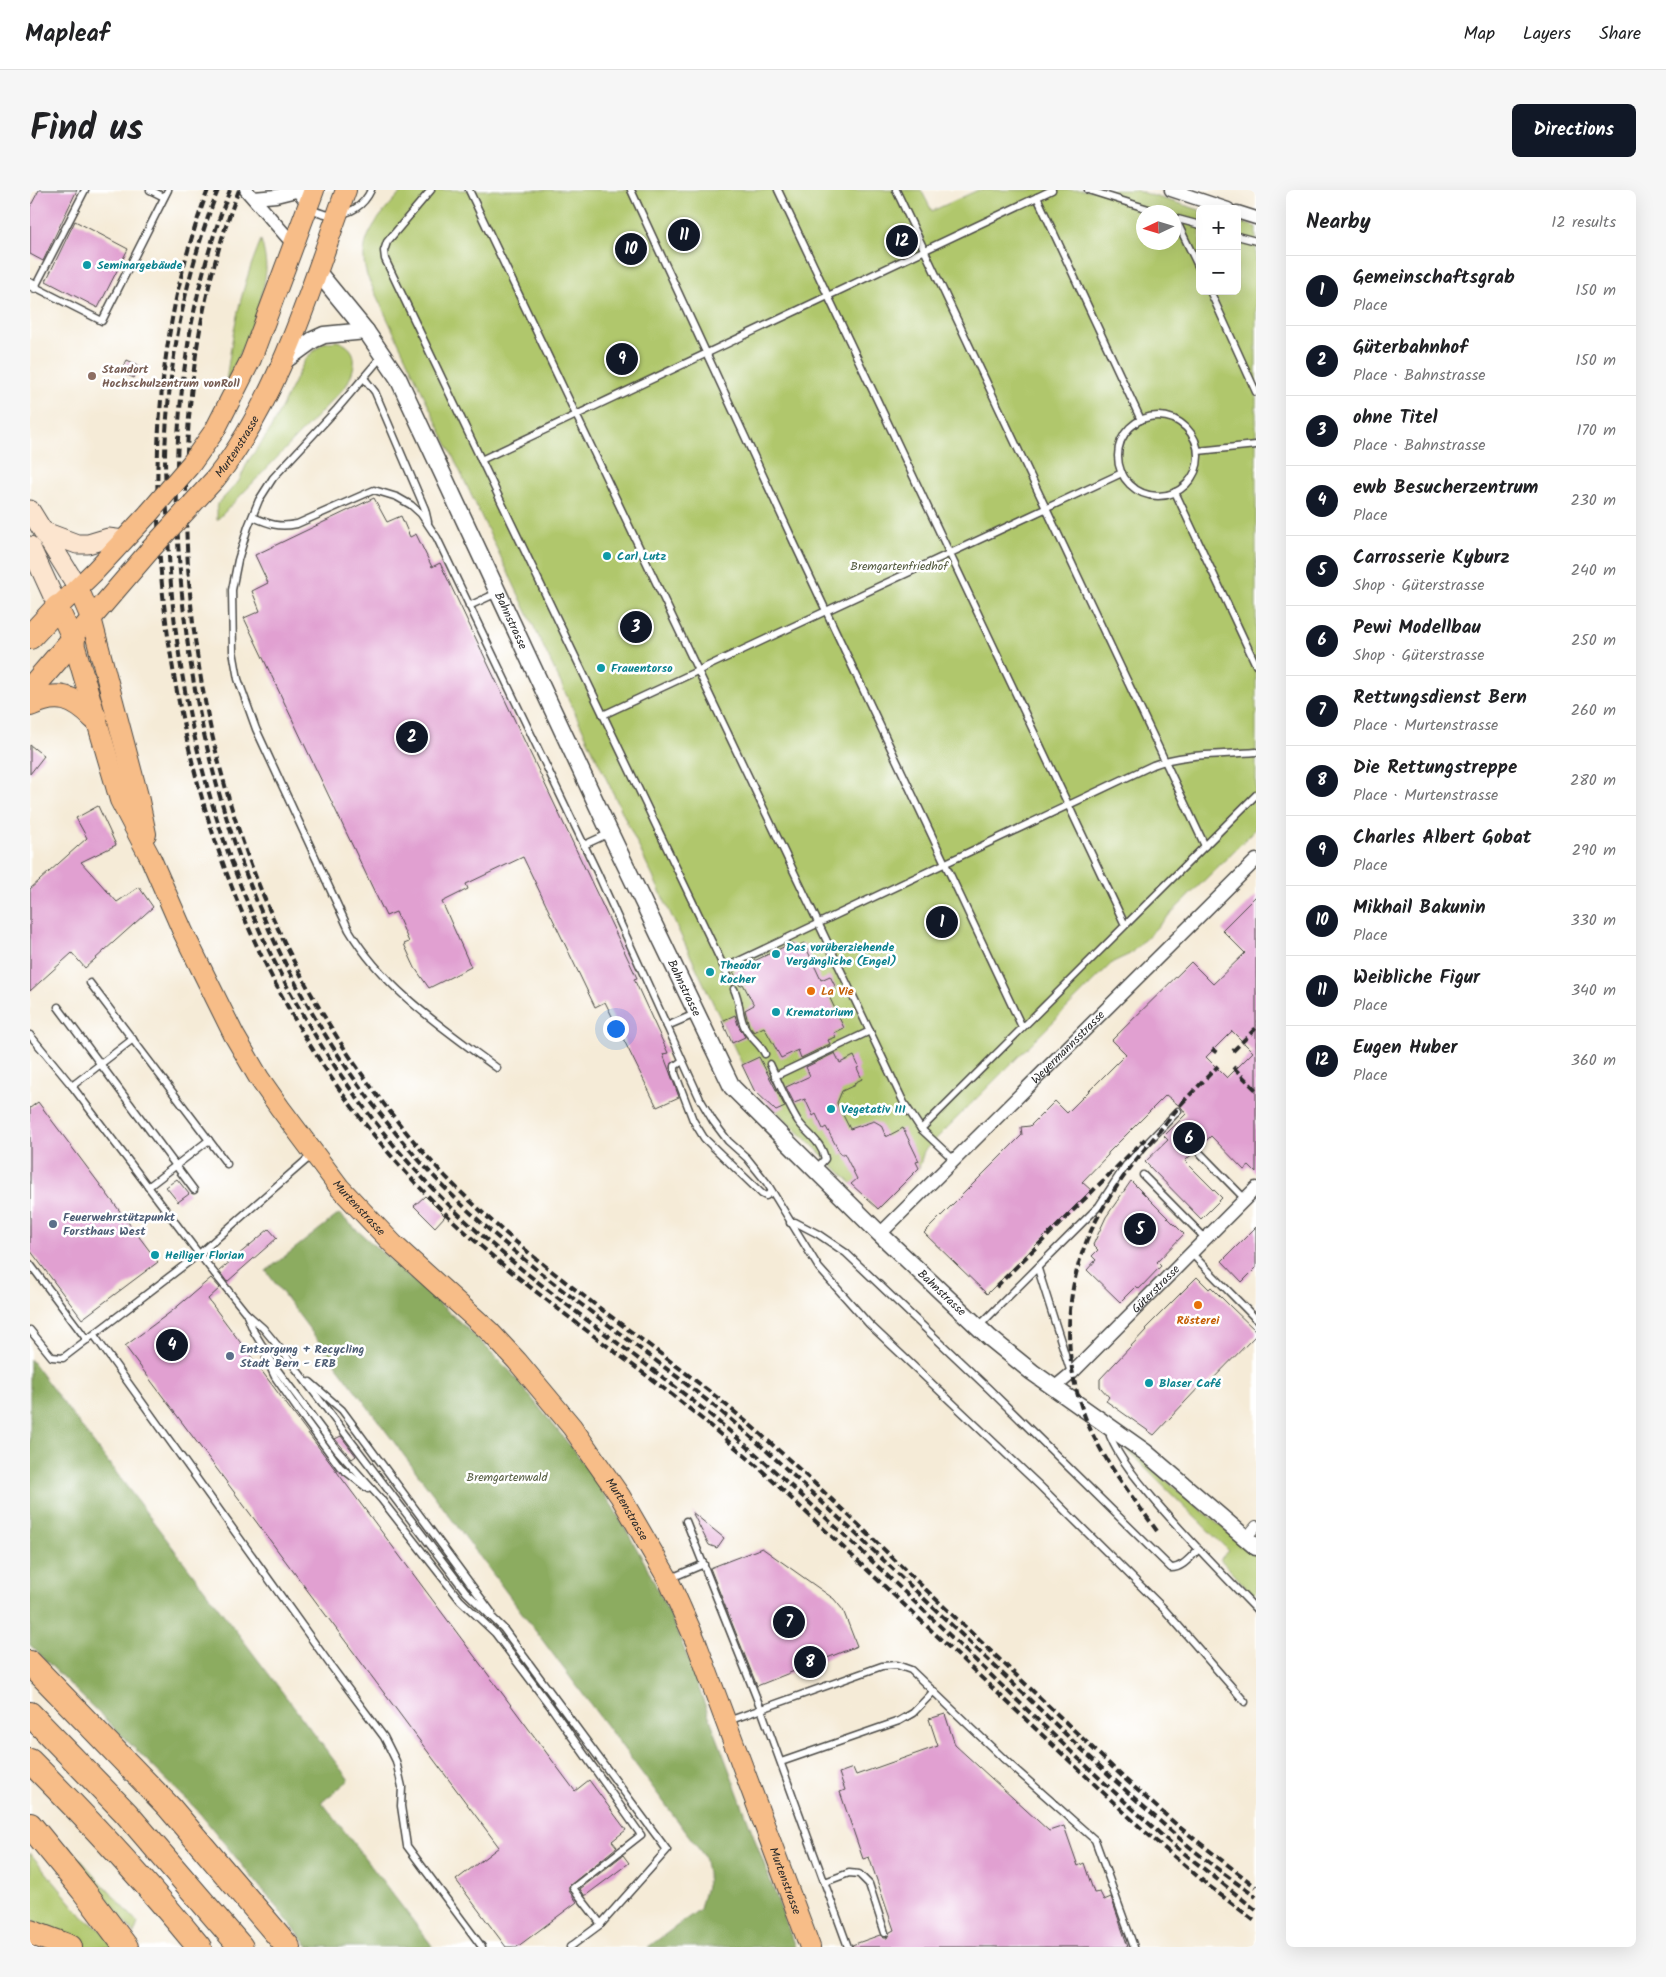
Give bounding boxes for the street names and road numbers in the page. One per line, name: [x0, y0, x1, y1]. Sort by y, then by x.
street label: Murtenstrasse: [210, 411, 265, 482]
street label: Bahnstrasse: [490, 589, 533, 653]
street label: Bahnstrasse: [663, 956, 706, 1020]
street label: Weyermannsstrasse: [1026, 1005, 1110, 1088]
street label: Murtenstrasse: [328, 1176, 391, 1241]
street label: Güterstrasse: [1127, 1260, 1185, 1318]
street label: Bahnstrasse: [913, 1265, 971, 1321]
street label: Murtenstrasse: [600, 1474, 654, 1545]
street label: Murtenstrasse: [764, 1844, 807, 1918]

